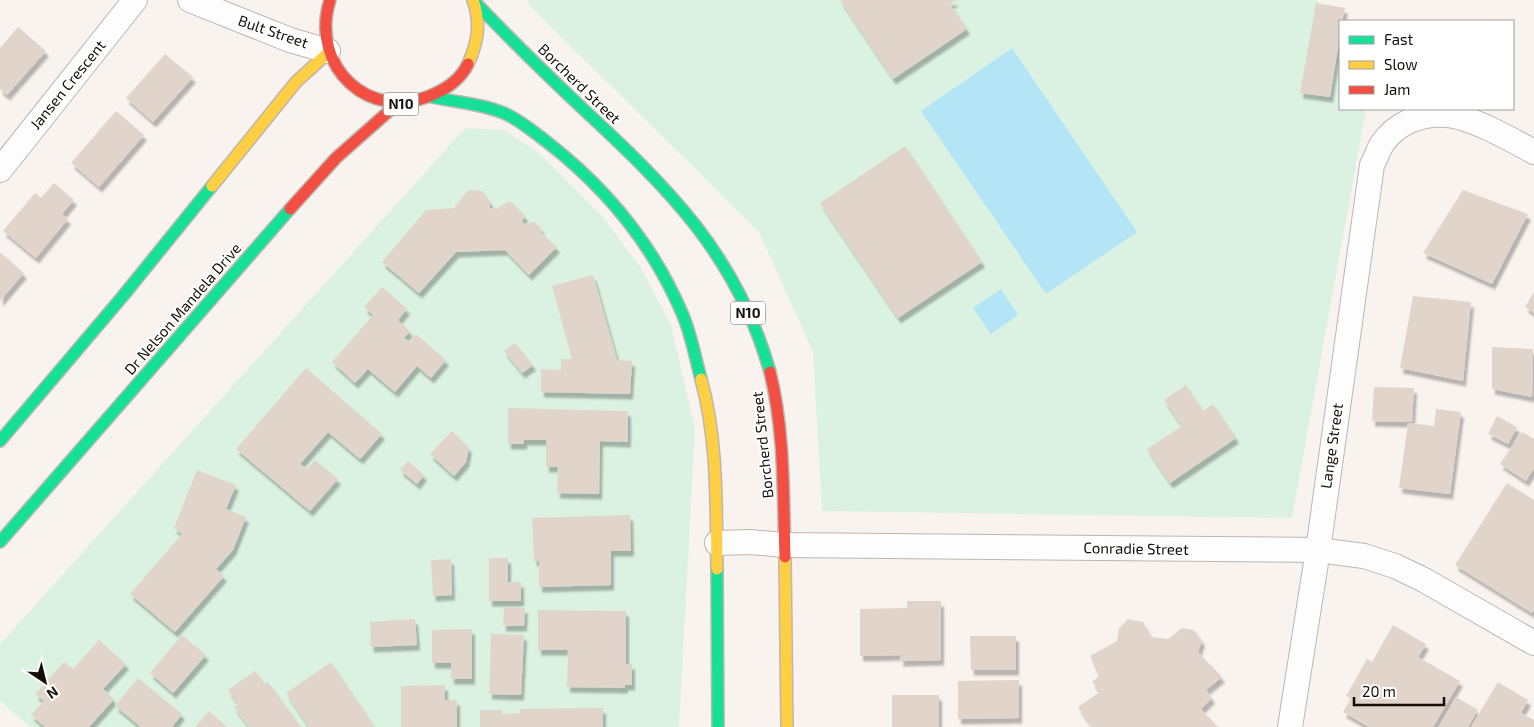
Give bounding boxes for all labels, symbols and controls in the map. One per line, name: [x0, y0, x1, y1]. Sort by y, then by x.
street label: Bult Street: [236, 11, 311, 52]
legend: [1339, 20, 1514, 110]
text: Fast: [1384, 30, 1414, 48]
street label: Jansen Crescent: [26, 36, 109, 133]
street label: Borcherd Street: [535, 40, 625, 127]
text: Slow: [1384, 55, 1418, 73]
text: Jam: [1384, 80, 1410, 98]
road number: N10: [384, 92, 418, 116]
street label: Dr Nelson Mandela Drive: [120, 239, 244, 378]
road number: N10: [730, 302, 766, 324]
street label: Borcherd Street: [747, 391, 777, 499]
street label: Lange Street: [1316, 402, 1346, 490]
street label: Conradie Street: [1083, 538, 1189, 558]
north arrow: [20, 657, 70, 707]
scale bar: [1354, 674, 1444, 706]
text: 20 m: [1362, 682, 1396, 700]
text: N: [44, 683, 62, 703]

